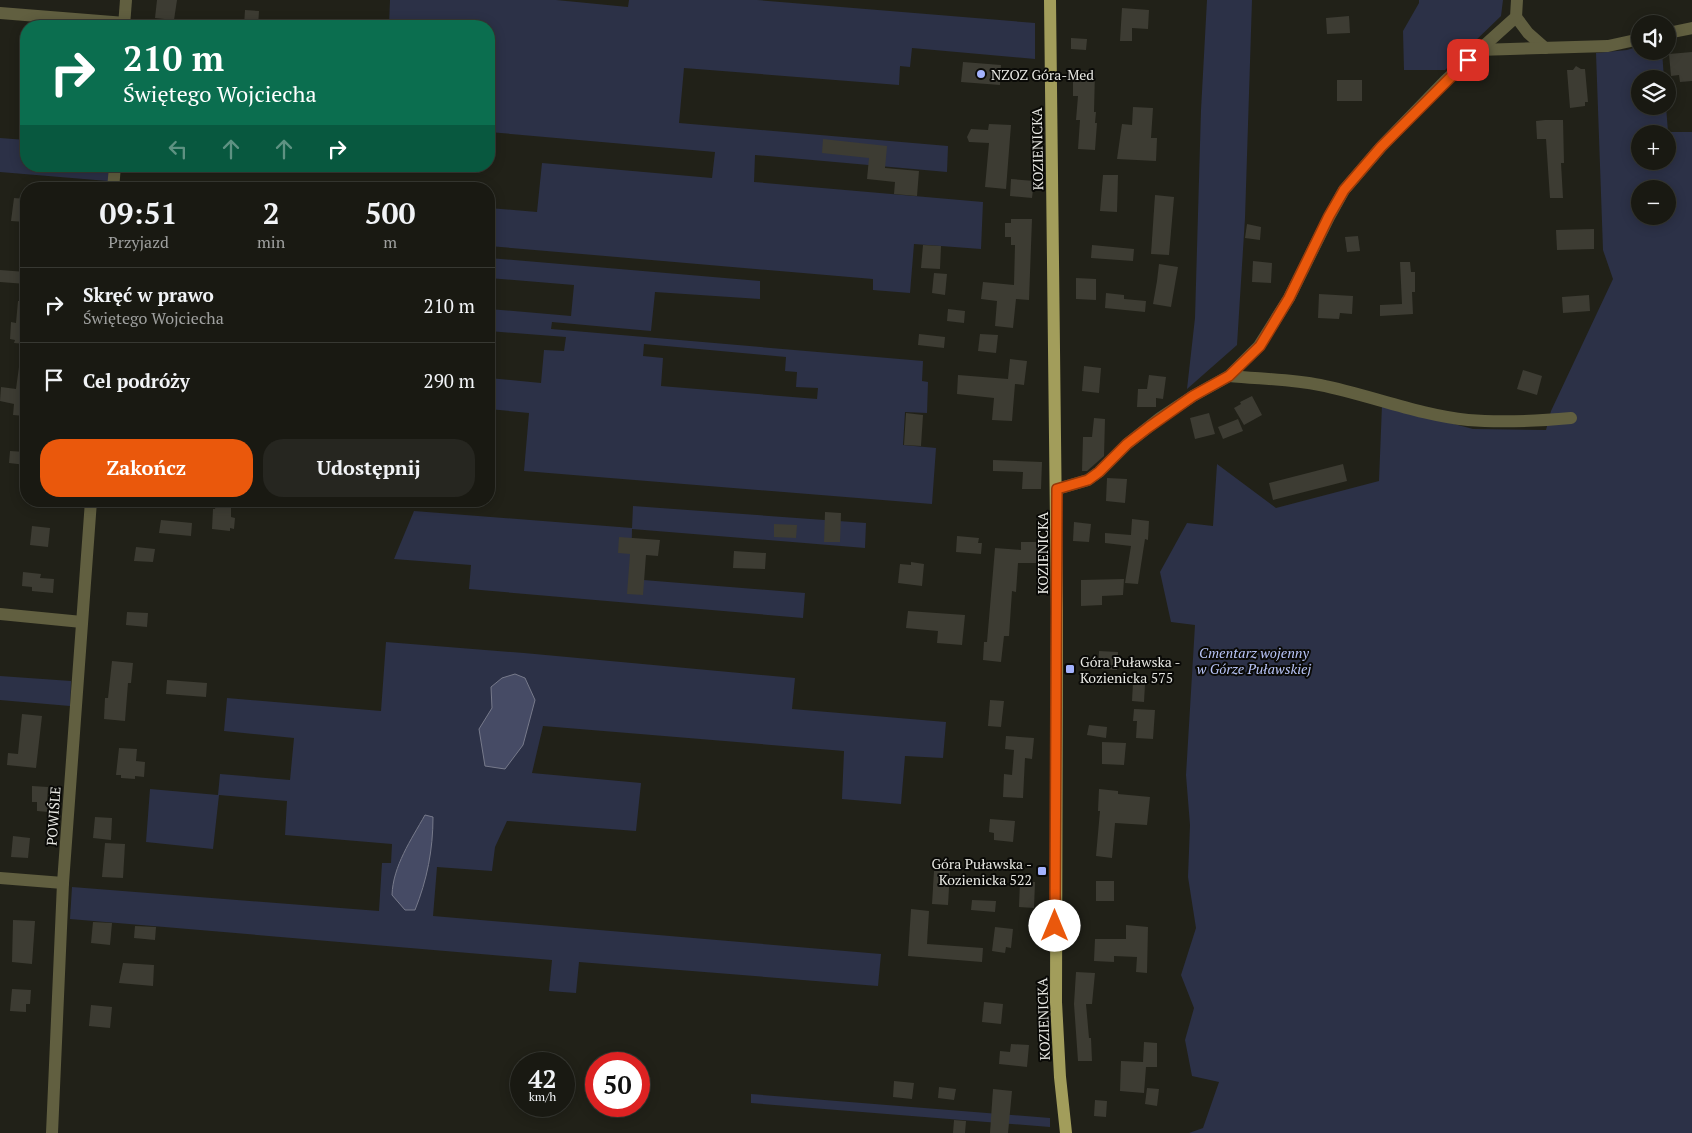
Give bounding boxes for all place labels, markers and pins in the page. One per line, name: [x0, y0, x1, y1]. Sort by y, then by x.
pin: [1447, 39, 1489, 81]
place label: NZOZ Góra-Med: [991, 65, 1094, 84]
marker: NZOZ Góra-Med: [975, 68, 987, 80]
place label: Góra Puławska - Kozienicka 575: [1080, 652, 1181, 687]
marker: Góra Puławska - Kozienicka 575: [1064, 663, 1076, 675]
place label: Góra Puławska - Kozienicka 522: [931, 854, 1032, 889]
marker: Góra Puławska - Kozienicka 522: [1036, 865, 1048, 877]

